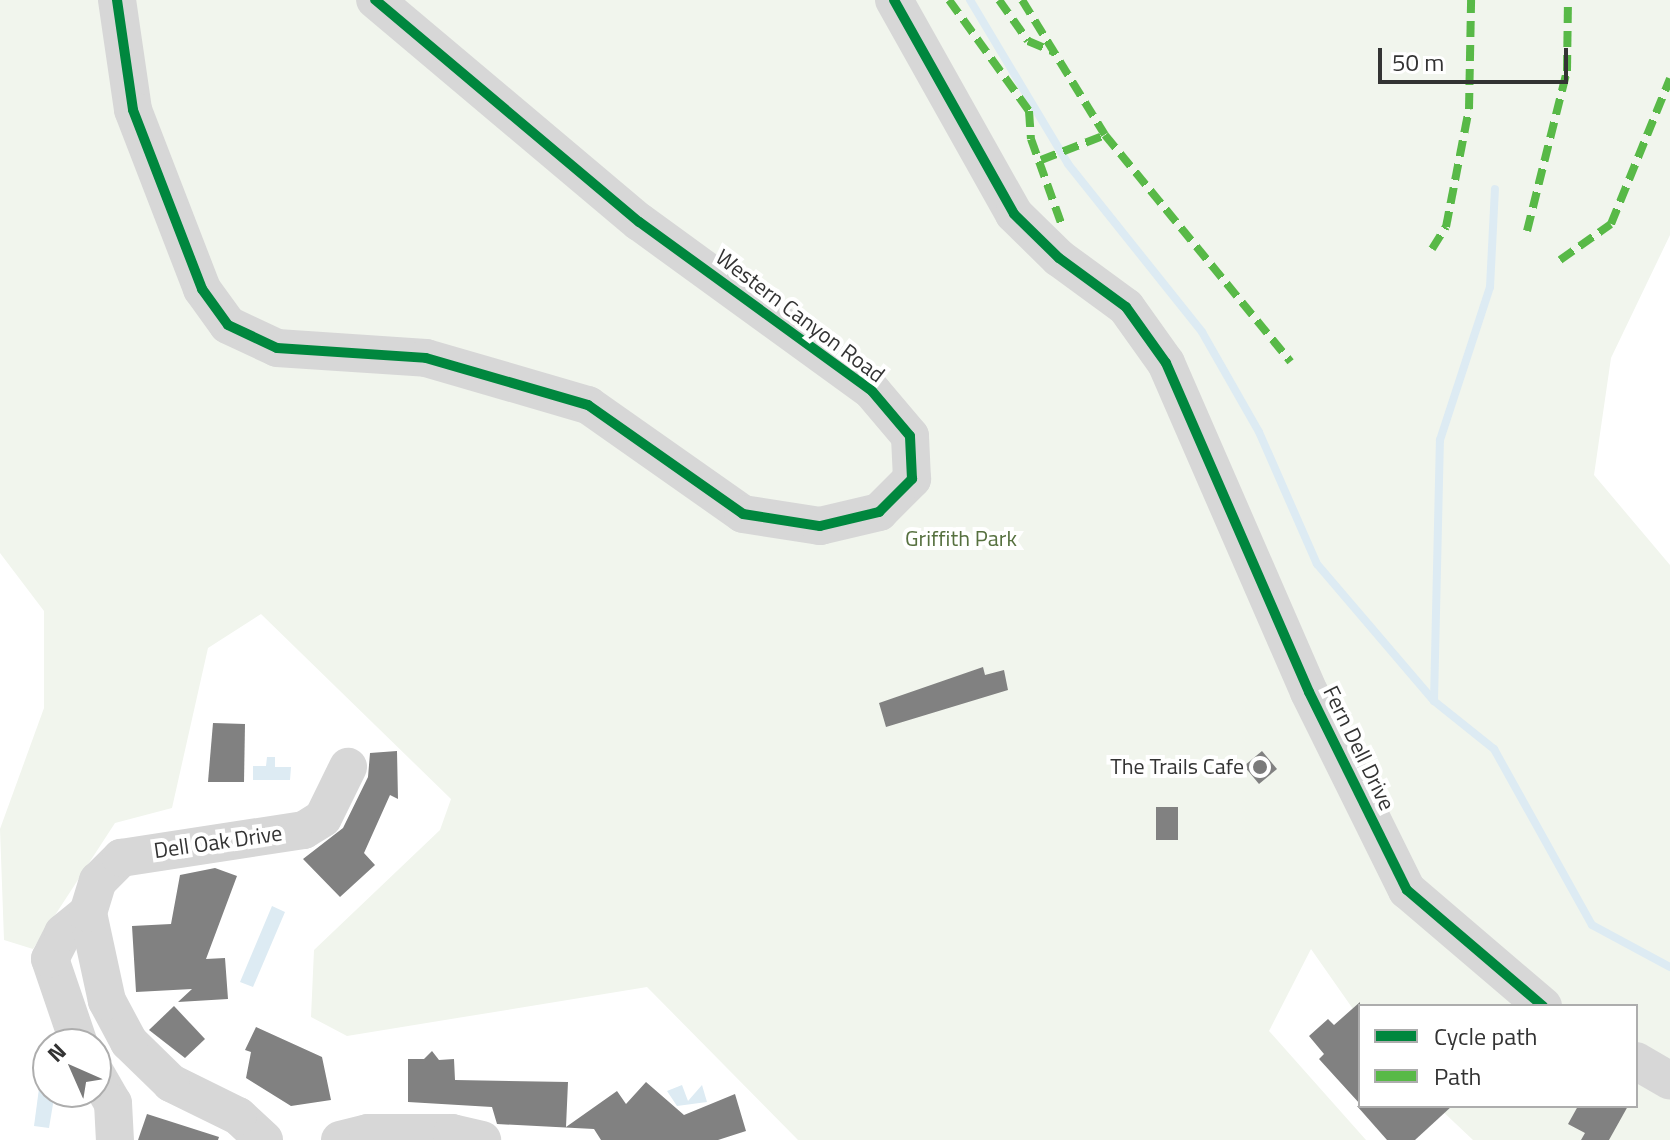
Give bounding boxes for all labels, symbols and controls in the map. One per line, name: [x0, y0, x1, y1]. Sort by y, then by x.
scale bar: [1382, 32, 1572, 82]
text: 50 m: [1392, 44, 1444, 80]
street label: Western Canyon Road: [710, 244, 890, 388]
park label: Griffith Park: [905, 526, 1017, 552]
street label: Fern Dell Drive: [1318, 682, 1400, 814]
place label: The Trails Cafe: [1110, 754, 1244, 780]
marker: The Trails Cafe: [1251, 758, 1269, 776]
street label: Dell Oak Drive: [152, 820, 284, 864]
legend: [1358, 1004, 1638, 1108]
text: Cycle path: [1434, 1018, 1537, 1054]
north arrow: [32, 1028, 112, 1108]
text: N: [39, 1035, 74, 1070]
text: Path: [1434, 1058, 1481, 1094]

